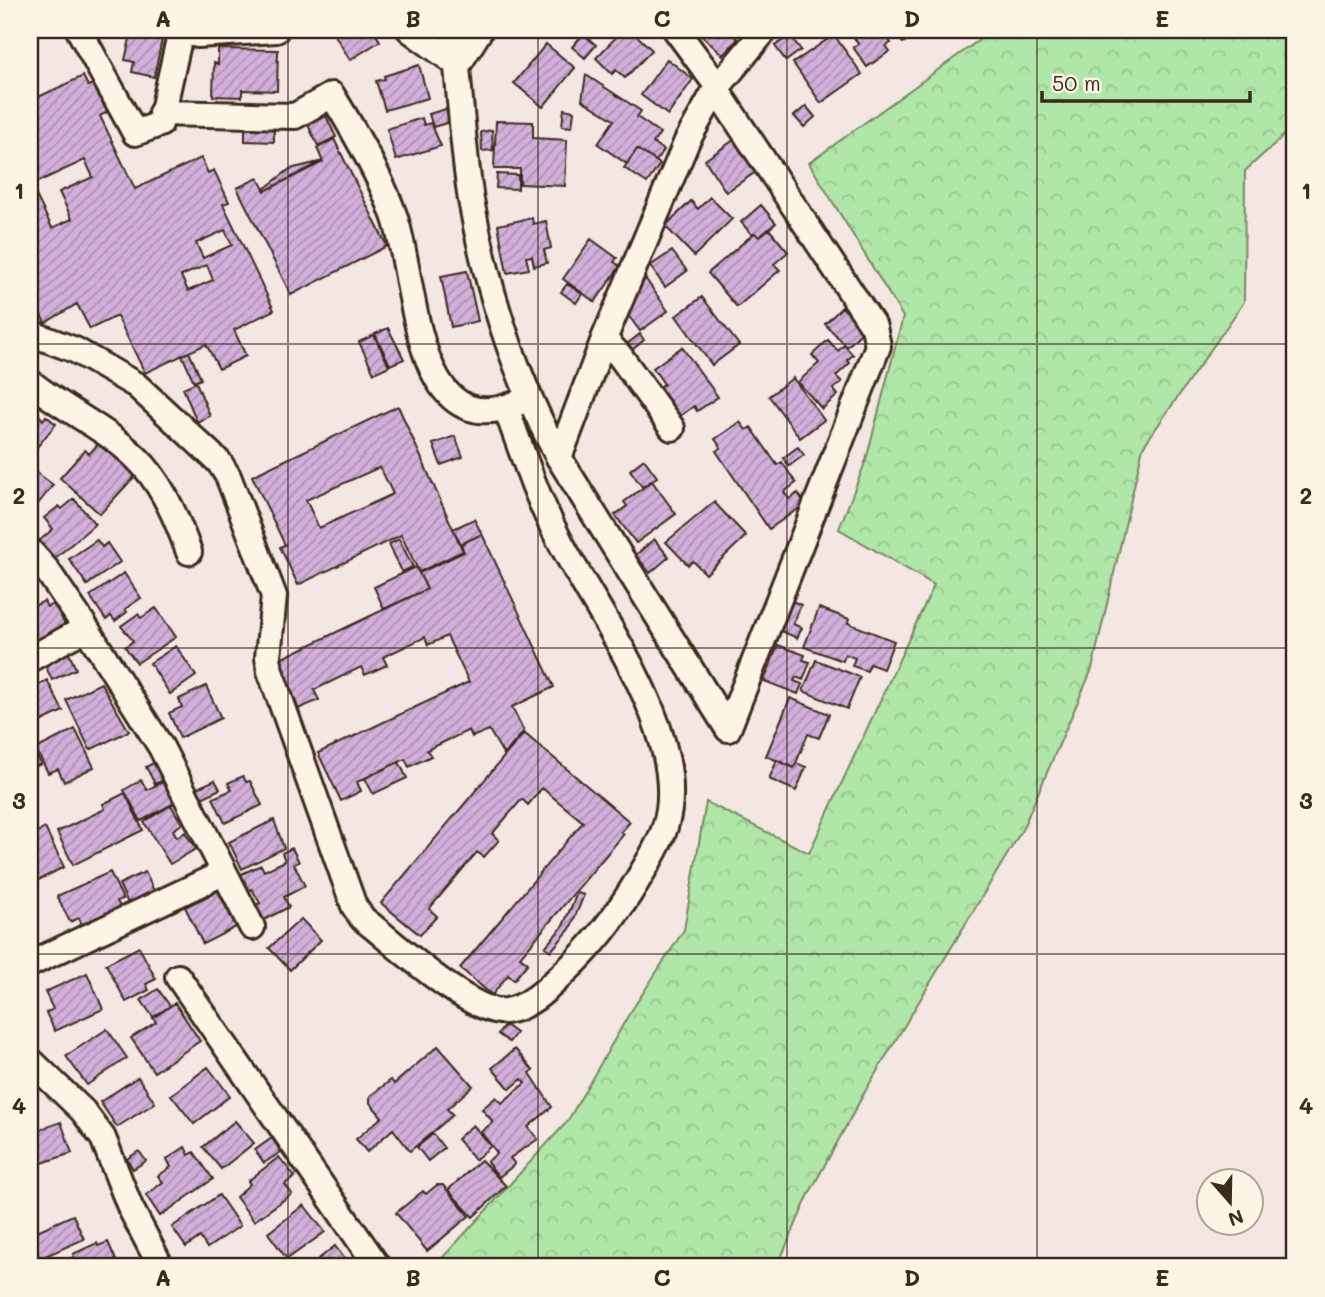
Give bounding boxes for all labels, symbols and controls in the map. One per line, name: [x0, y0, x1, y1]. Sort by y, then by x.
text: A: [155, 3, 171, 33]
text: B: [405, 3, 421, 33]
text: C: [653, 3, 671, 33]
text: D: [904, 3, 920, 33]
text: E: [1155, 3, 1169, 33]
scale bar: [1042, 60, 1250, 104]
text: 50 m: [1052, 69, 1101, 96]
text: 1: [14, 175, 24, 205]
text: 1: [1301, 175, 1311, 205]
text: 2: [13, 480, 25, 510]
text: 2: [1300, 480, 1312, 510]
text: 3: [12, 785, 26, 815]
text: 3: [1299, 785, 1313, 815]
text: 4: [12, 1090, 26, 1120]
text: 4: [1299, 1090, 1313, 1120]
north arrow: [1196, 1168, 1266, 1238]
text: N: [1225, 1204, 1247, 1233]
text: A: [155, 1262, 171, 1292]
text: B: [405, 1262, 421, 1292]
text: C: [653, 1262, 671, 1292]
text: D: [904, 1262, 920, 1292]
text: E: [1155, 1262, 1169, 1292]

